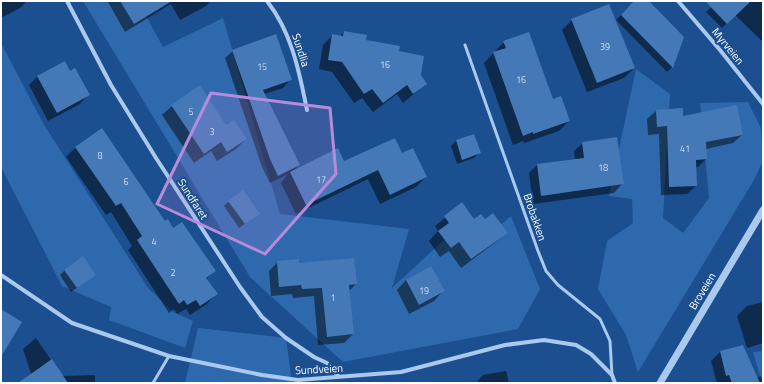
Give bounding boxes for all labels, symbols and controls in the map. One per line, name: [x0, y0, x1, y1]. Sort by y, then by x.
street label: Myrveien: [708, 24, 748, 68]
street label: Sundlia: [288, 31, 314, 69]
house number: 39: [600, 40, 610, 53]
house number: 16: [380, 58, 390, 71]
house number: 15: [257, 60, 267, 73]
house number: 16: [516, 73, 526, 86]
house number: 5: [188, 105, 194, 118]
house number: 3: [209, 125, 215, 138]
house number: 41: [680, 142, 690, 155]
house number: 8: [97, 149, 103, 162]
house number: 18: [598, 161, 608, 174]
house number: 17: [316, 173, 326, 186]
house number: 6: [123, 175, 129, 188]
street label: Sundfaret: [174, 175, 212, 223]
street label: Brobakken: [519, 191, 551, 243]
house number: 4: [151, 235, 157, 248]
house number: 2: [170, 266, 176, 279]
street label: Broveien: [685, 269, 719, 313]
house number: 19: [419, 284, 429, 297]
house number: 1: [330, 291, 336, 304]
street label: Sundveien: [295, 360, 344, 378]

